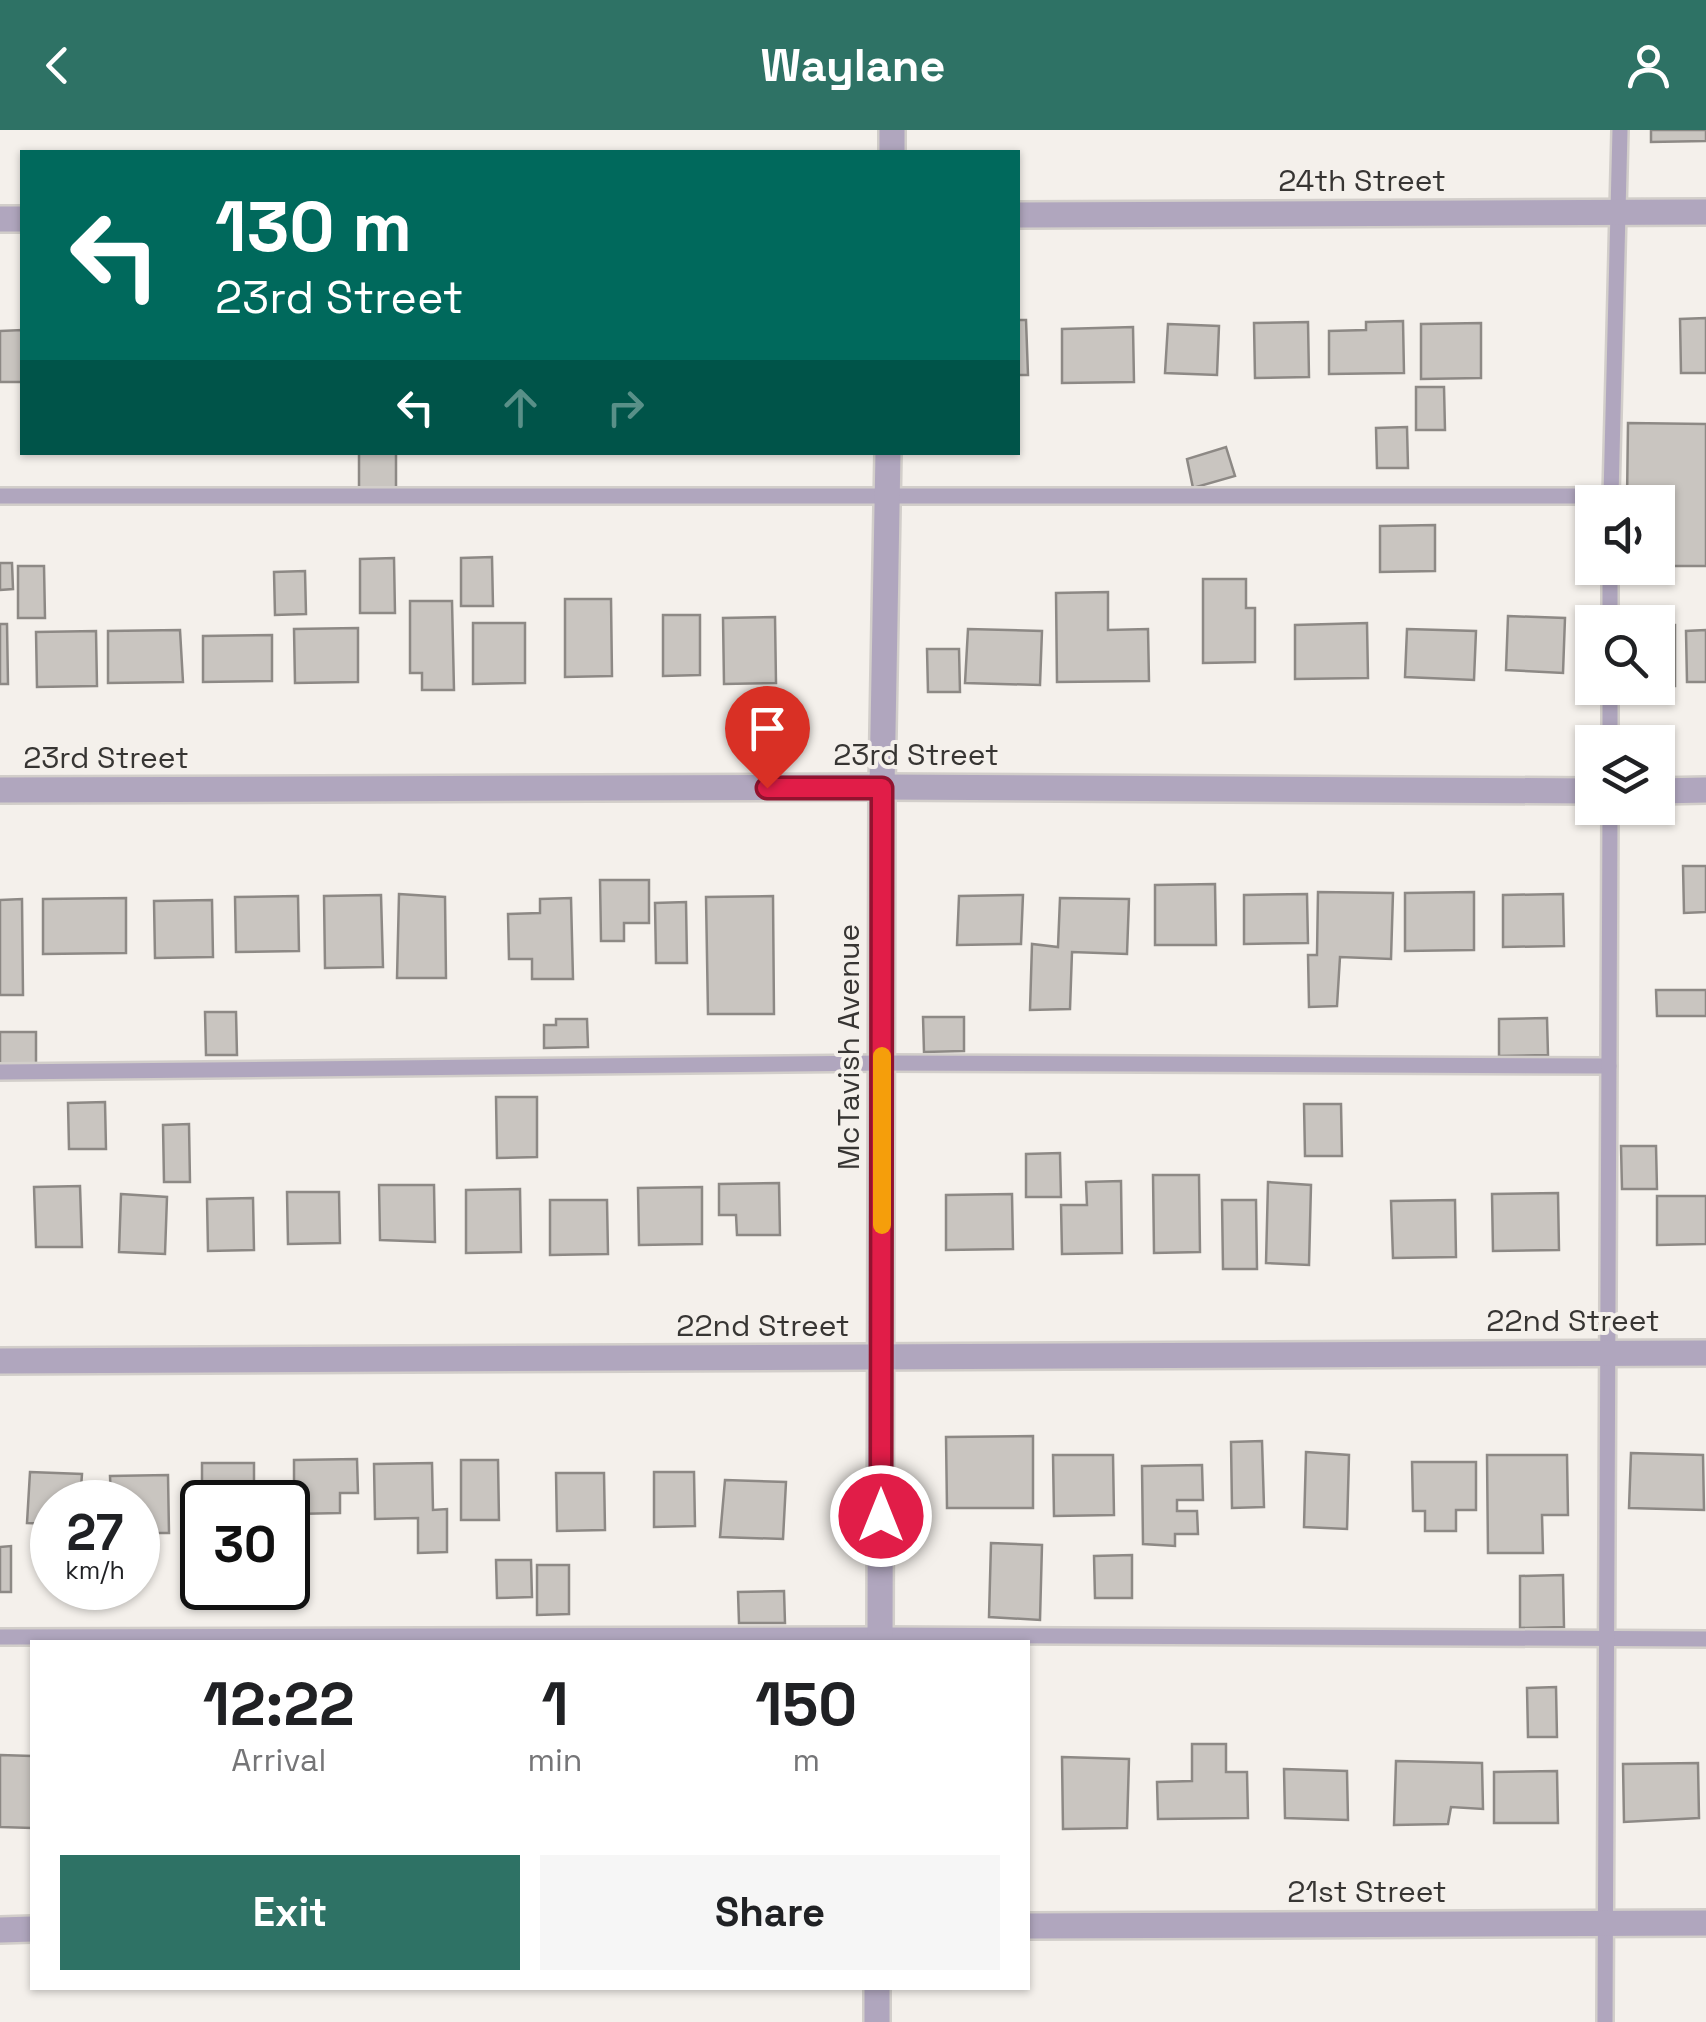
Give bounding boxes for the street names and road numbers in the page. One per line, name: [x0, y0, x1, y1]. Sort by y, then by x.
street label: 24th Street: [1278, 161, 1446, 200]
street label: 23rd Street: [833, 735, 999, 774]
street label: 23rd Street: [23, 738, 189, 777]
street label: McTavish Avenue: [829, 924, 868, 1170]
street label: 22nd Street: [1486, 1301, 1660, 1340]
street label: 22nd Street: [676, 1306, 850, 1345]
street label: 21st Street: [1287, 1872, 1447, 1911]

